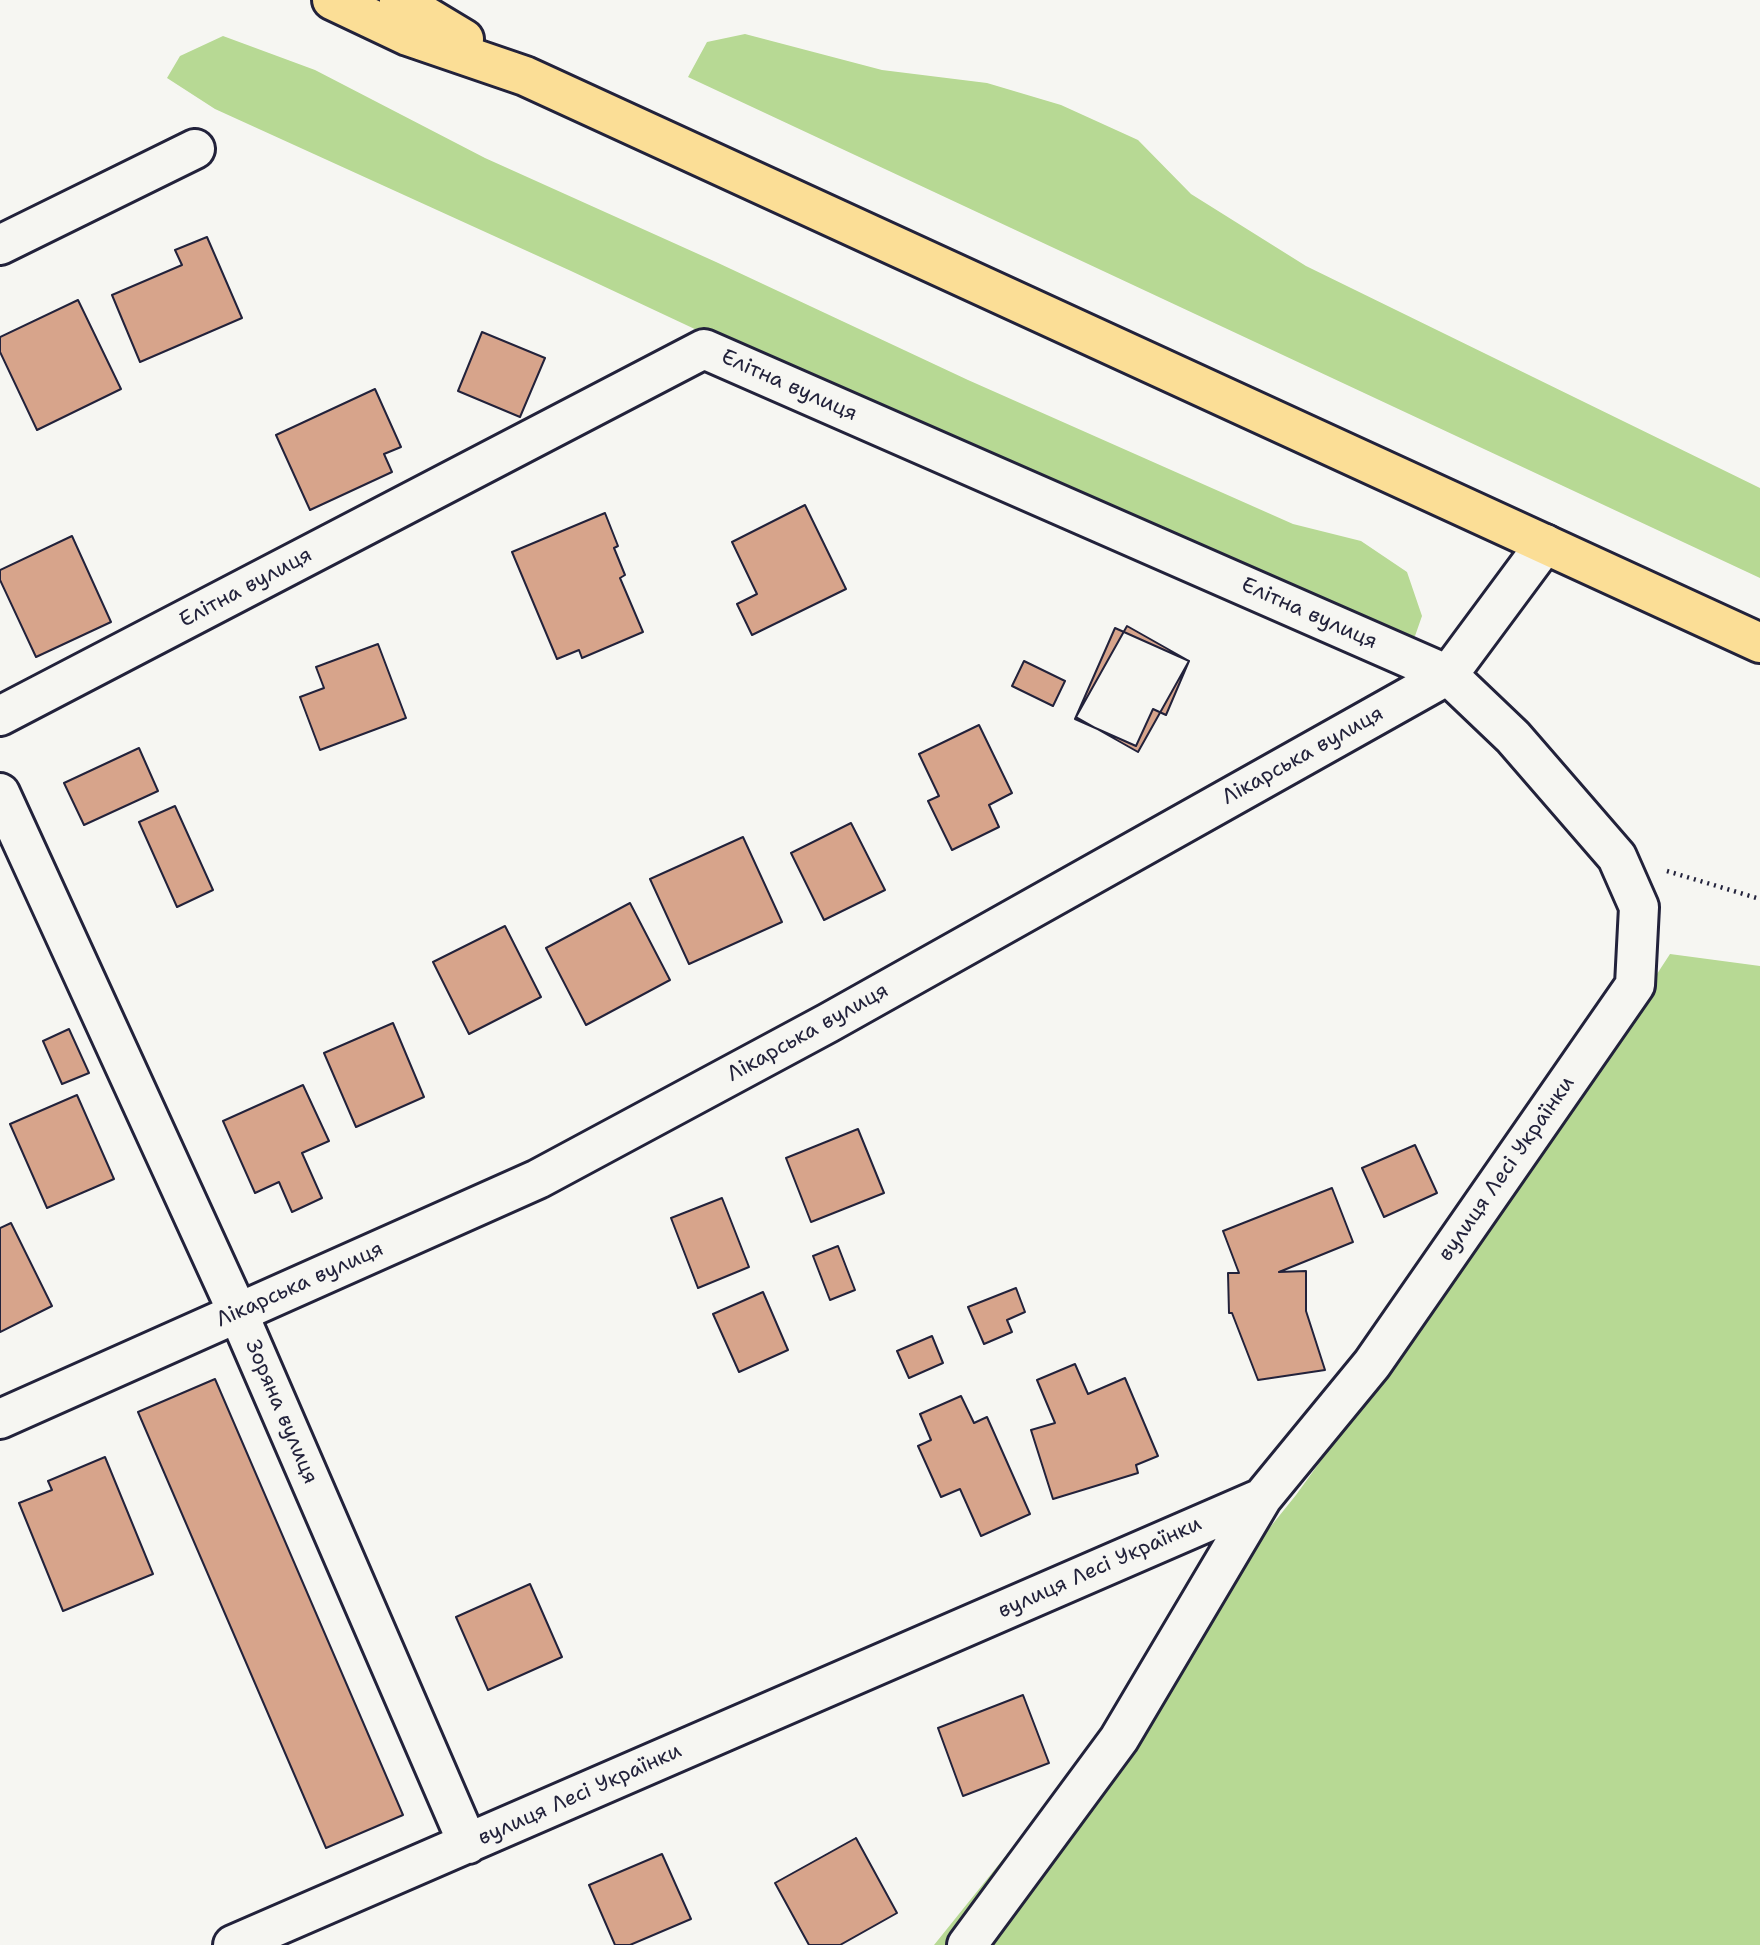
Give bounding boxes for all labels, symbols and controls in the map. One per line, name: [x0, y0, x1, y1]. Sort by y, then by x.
street label: Елітна вулиця: [717, 345, 861, 427]
street label: Елітна вулиця: [176, 543, 316, 633]
street label: Елітна вулиця: [1237, 573, 1381, 655]
street label: Лікарська вулиця: [1218, 701, 1388, 811]
street label: Лікарська вулиця: [723, 978, 893, 1088]
street label: вулиця Лесі Українки: [1434, 1072, 1580, 1266]
street label: Лікарська вулиця: [213, 1237, 387, 1333]
street label: Зоряна вулиця: [239, 1336, 323, 1488]
street label: вулиця Лесі Українки: [994, 1512, 1206, 1624]
street label: вулиця Лесі Українки: [474, 1739, 686, 1851]

